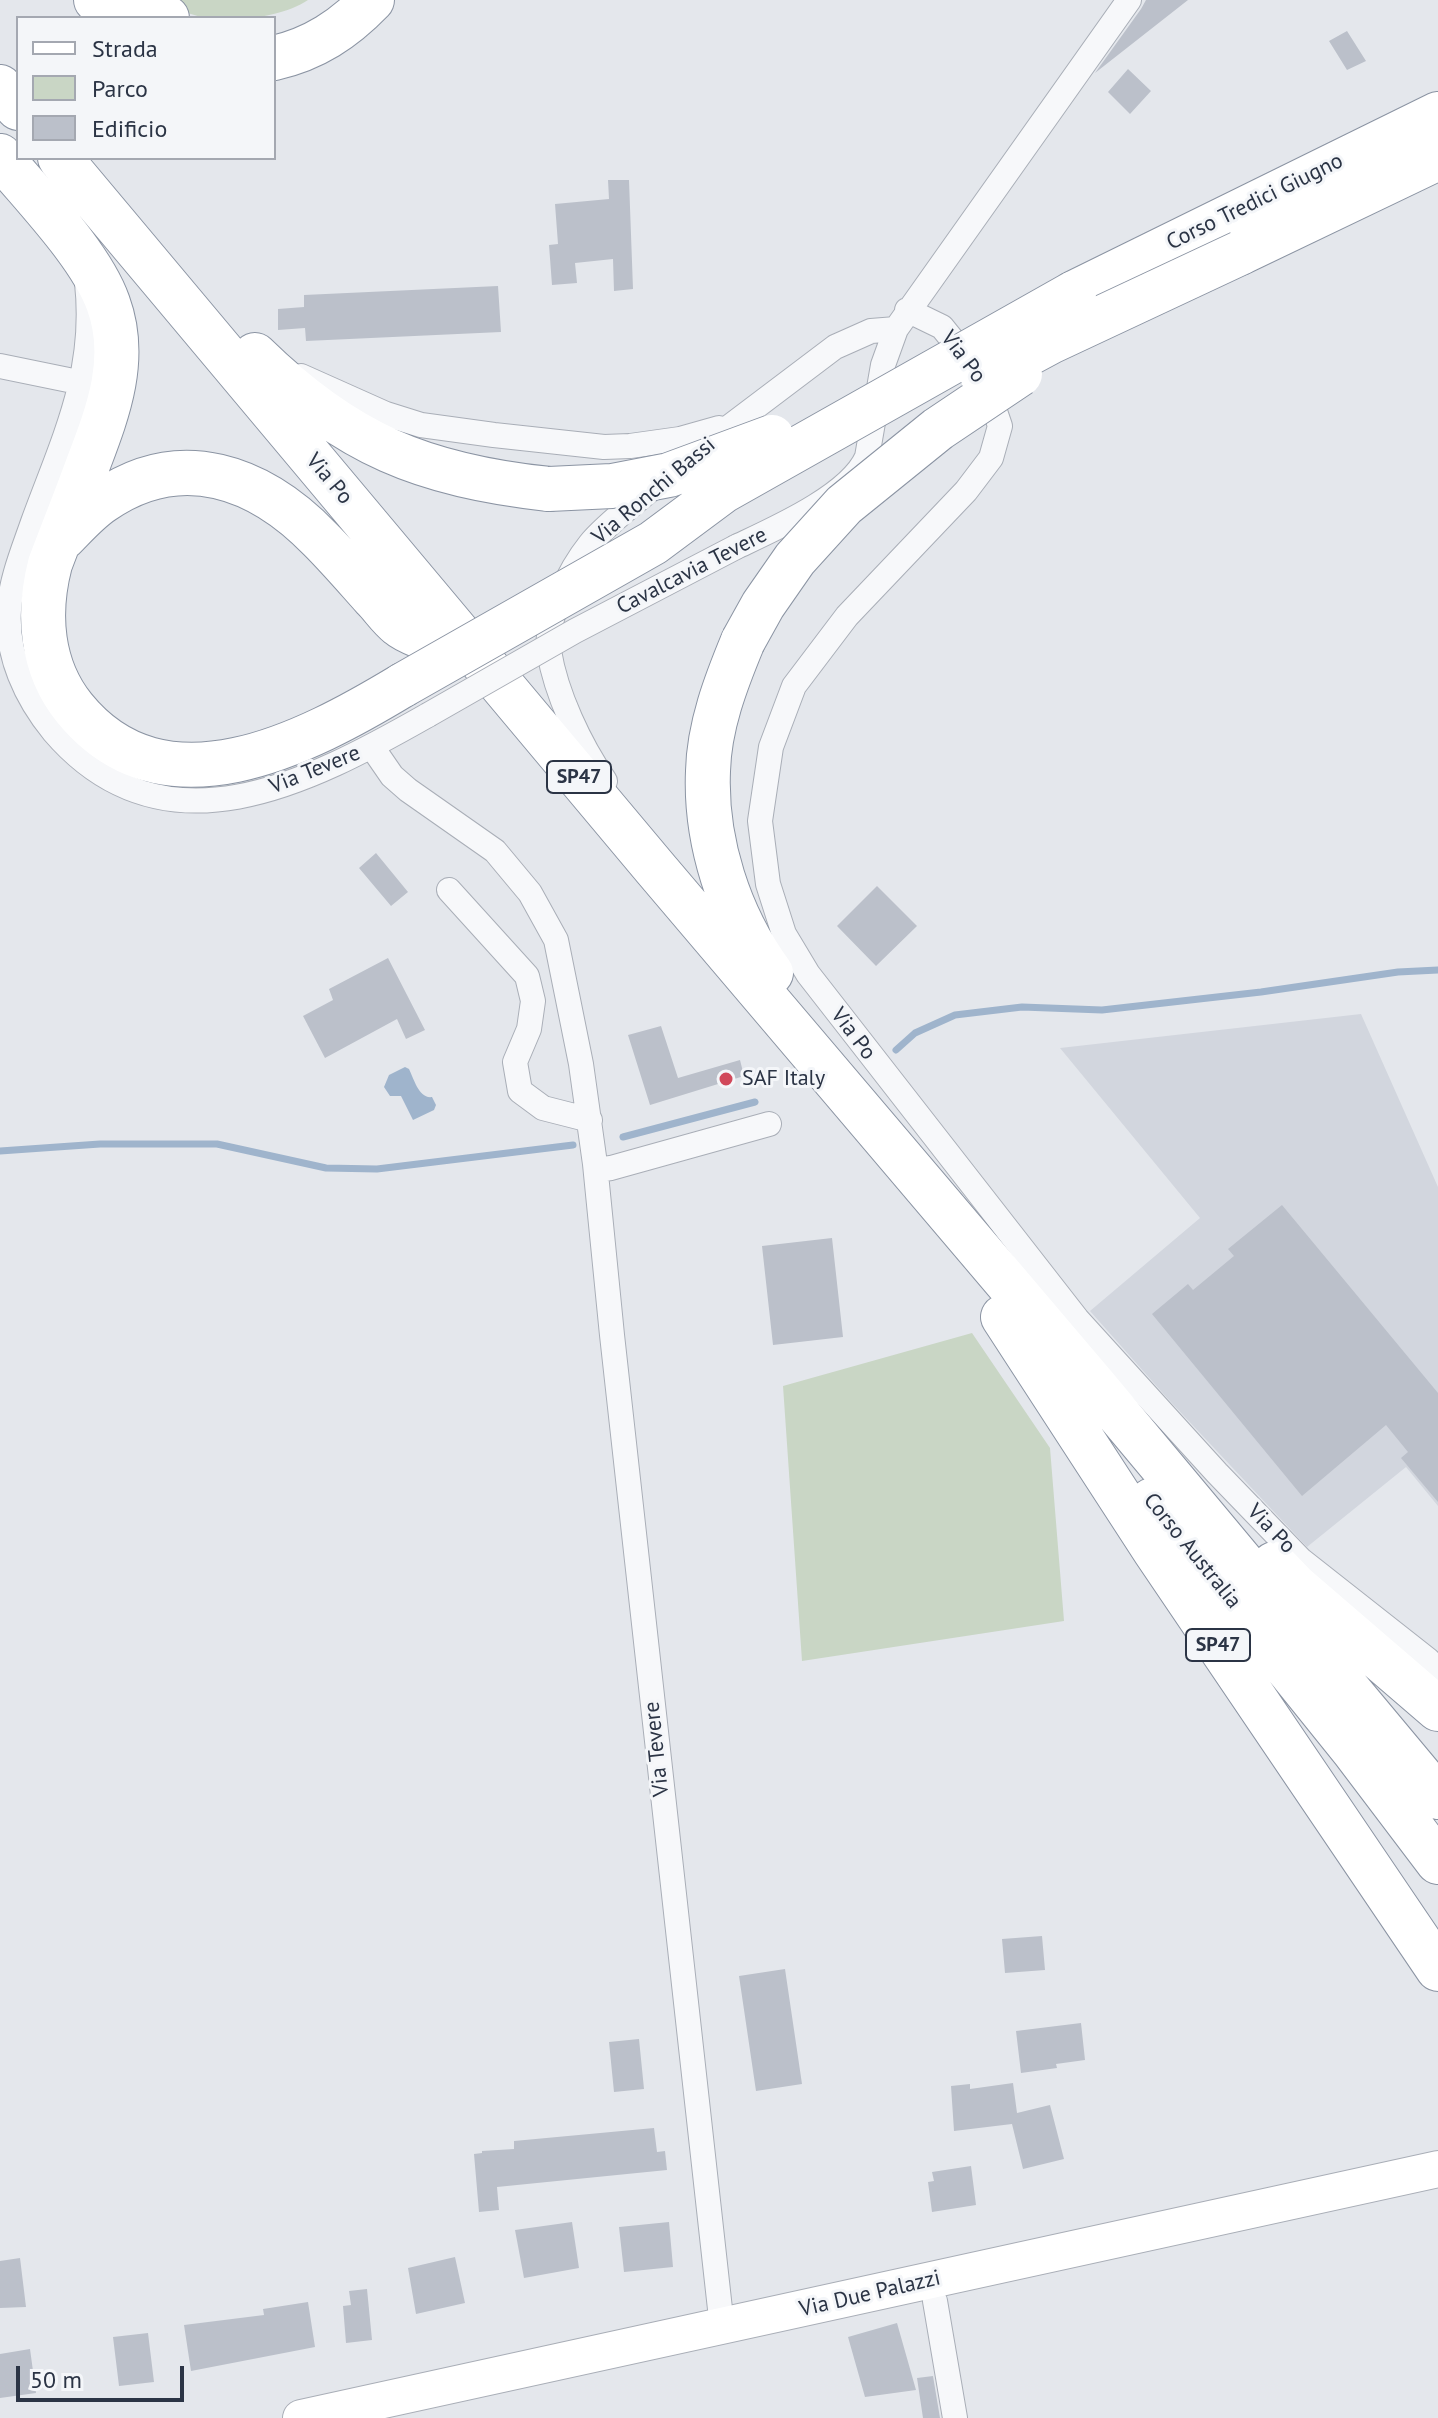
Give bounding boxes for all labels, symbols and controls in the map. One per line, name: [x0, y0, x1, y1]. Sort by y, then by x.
legend: [16, 16, 276, 160]
text: Strada: [92, 33, 158, 64]
text: Parco: [92, 73, 148, 104]
text: Edificio: [92, 113, 167, 144]
street label: Corso Tredici Giugno: [1163, 148, 1347, 256]
street label: Via Po: [935, 326, 991, 388]
street label: Via Ronchi Bassi: [587, 432, 721, 550]
street label: Via Po: [300, 448, 358, 510]
street label: Cavalcavia Tevere: [612, 522, 772, 620]
street label: Via Tevere: [266, 740, 364, 800]
road number: SP47: [547, 761, 611, 793]
street label: Via Po: [825, 1003, 881, 1065]
place label: SAF Italy: [742, 1066, 825, 1092]
marker: SAF Italy: [717, 1070, 735, 1088]
street label: Corso Australia: [1137, 1488, 1247, 1614]
street label: Via Po: [1241, 1499, 1301, 1559]
road number: SP47: [1186, 1629, 1250, 1661]
street label: Via Tevere: [639, 1700, 675, 1798]
street label: Via Due Palazzi: [797, 2265, 943, 2323]
scale bar: [20, 2350, 188, 2400]
text: 50 m: [30, 2364, 82, 2395]

